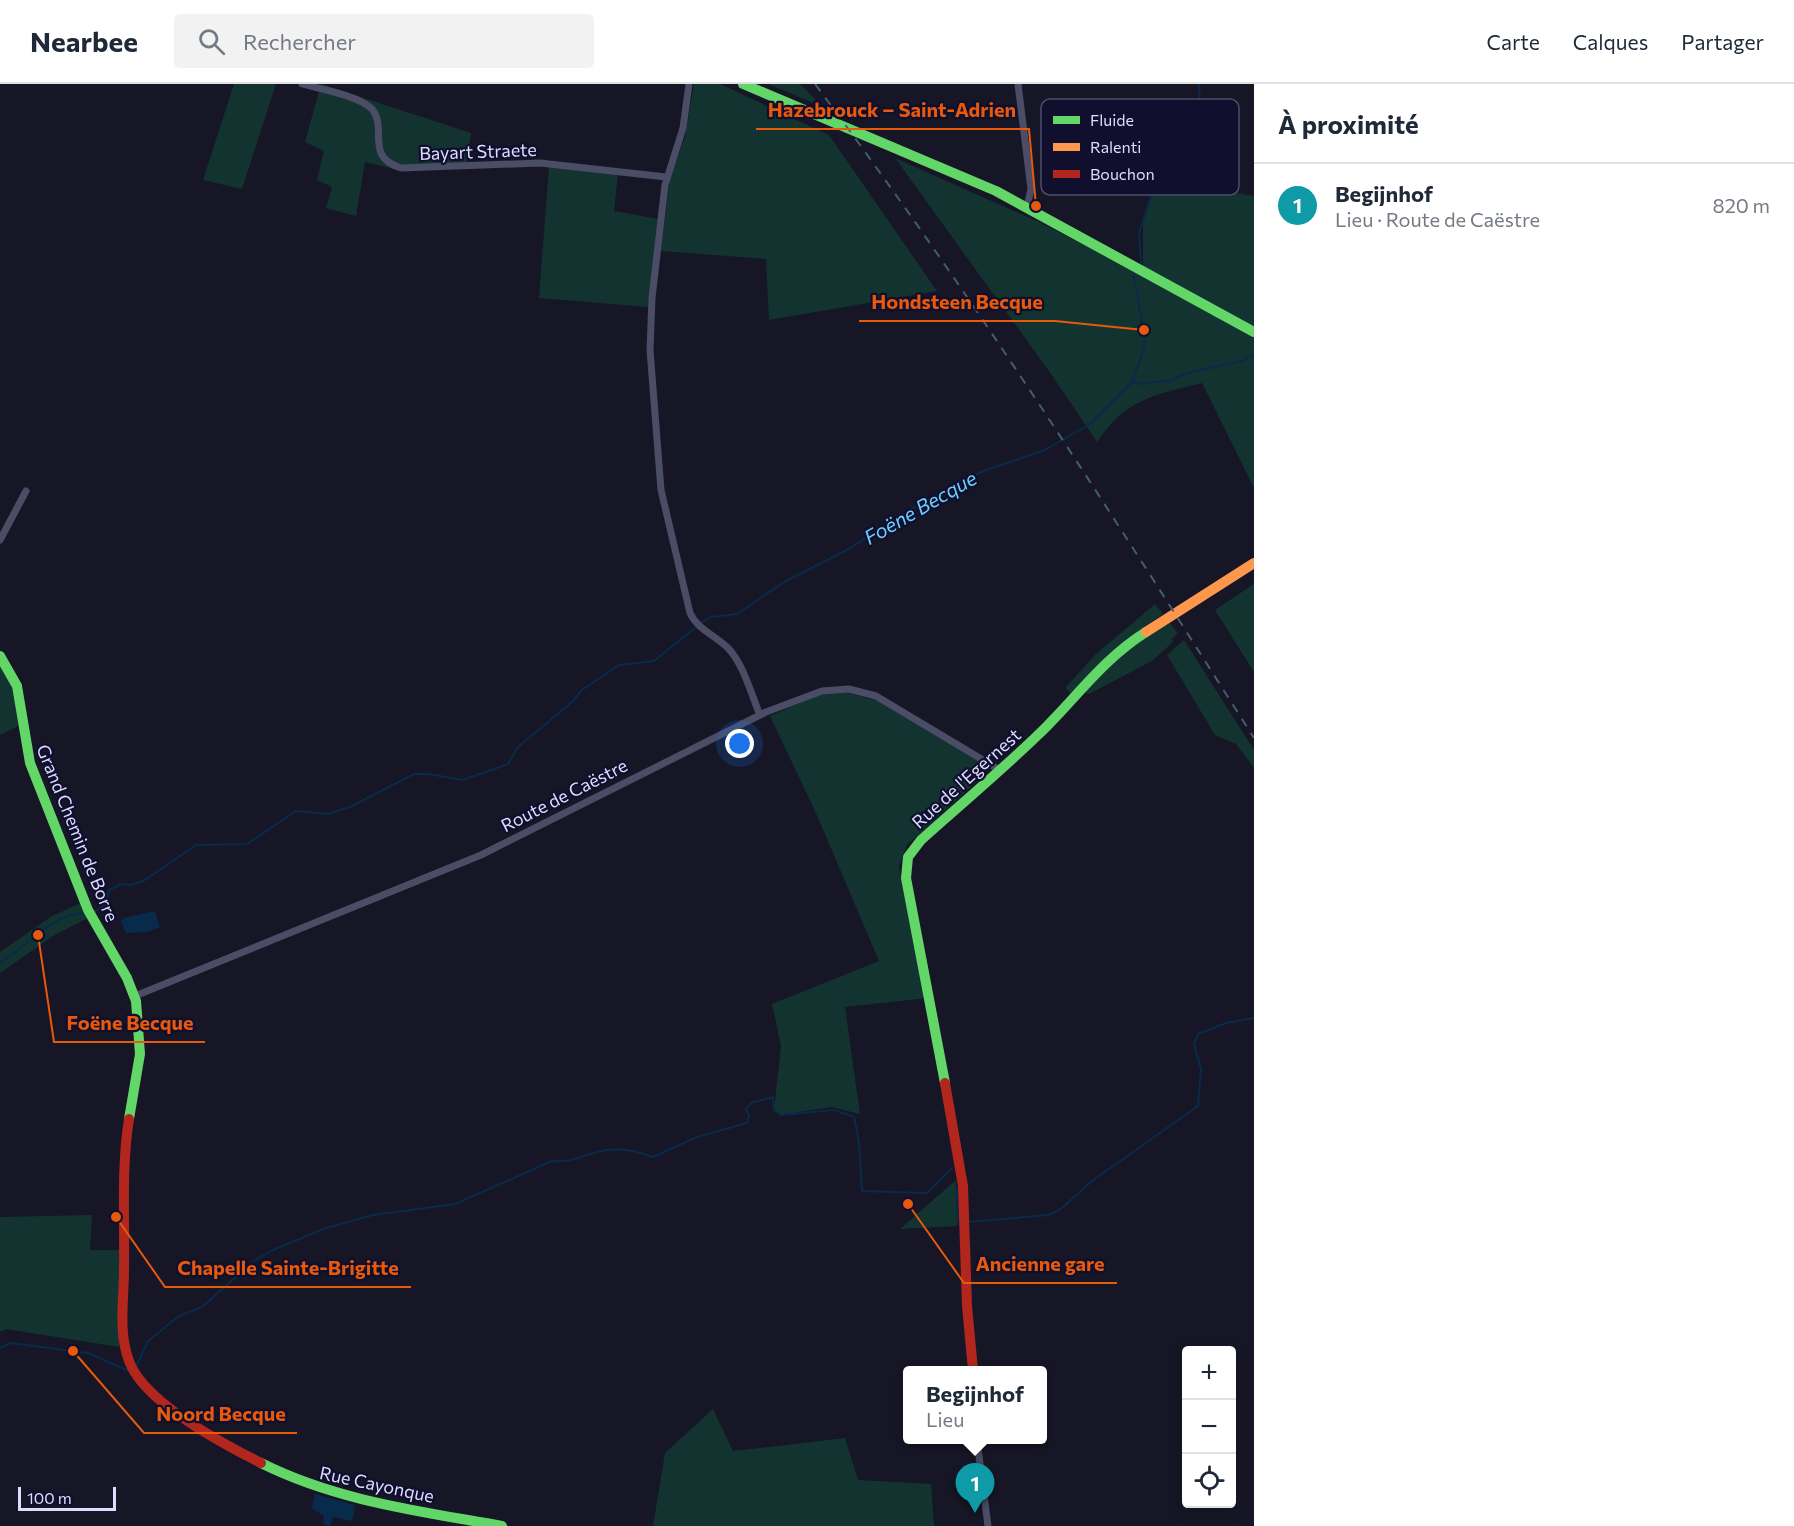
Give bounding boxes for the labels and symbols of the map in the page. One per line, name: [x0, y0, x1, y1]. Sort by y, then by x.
callout: Hazebrouck – Saint-Adrien: [756, 91, 1029, 129]
text: Hazebrouck – Saint-Adrien: [768, 97, 1016, 121]
legend: [1041, 99, 1239, 195]
text: Fluide: [1090, 110, 1134, 129]
text: Ralenti: [1090, 137, 1141, 156]
street label: Bayart Straete: [419, 138, 537, 164]
text: Bouchon: [1090, 164, 1155, 183]
callout: Hondsteen Becque: [859, 283, 1055, 321]
text: Hondsteen Becque: [871, 289, 1043, 313]
water label: Foëne Becque: [859, 465, 981, 549]
street label: Rue de l'Egernest: [907, 723, 1025, 833]
your location: [725, 729, 754, 758]
street label: Grand Chemin de Borre: [32, 741, 124, 925]
street label: Route de Caëstre: [497, 754, 631, 836]
callout: Foëne Becque: [54, 1004, 205, 1042]
text: Foëne Becque: [67, 1010, 193, 1034]
callout: Ancienne gare: [964, 1245, 1117, 1283]
callout: Chapelle Sainte-Brigitte: [165, 1249, 411, 1287]
text: Ancienne gare: [975, 1251, 1105, 1275]
text: Chapelle Sainte-Brigitte: [177, 1255, 399, 1279]
callout: Noord Becque: [144, 1395, 297, 1433]
text: Noord Becque: [156, 1401, 286, 1425]
street label: Rue Cayonque: [318, 1461, 436, 1507]
pin: 1: [956, 1464, 994, 1513]
scale bar: [18, 1484, 116, 1512]

